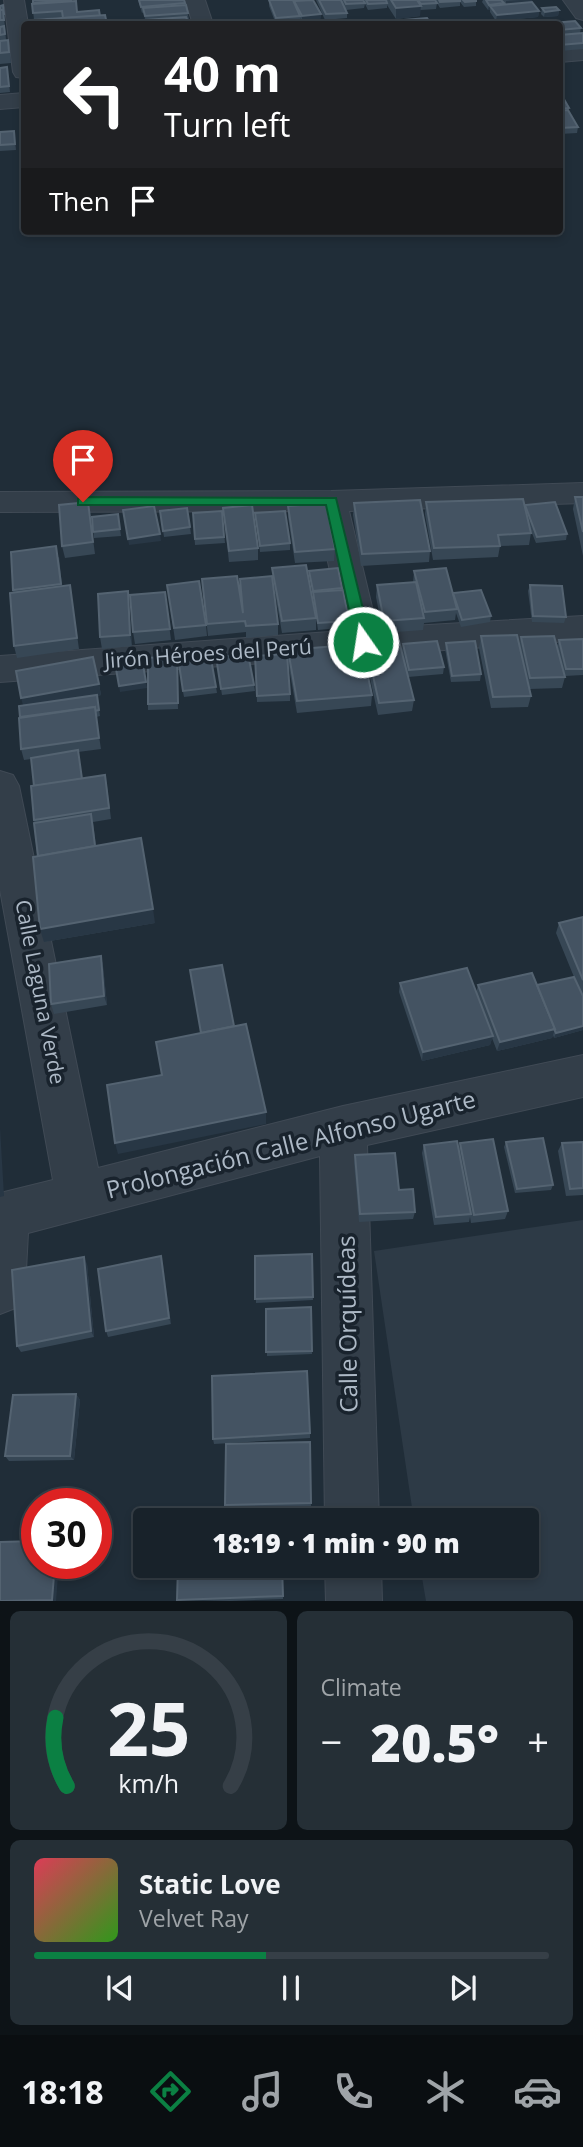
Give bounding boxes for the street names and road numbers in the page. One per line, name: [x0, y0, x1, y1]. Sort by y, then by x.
street label: Jirón Héroes del Perú: [101, 632, 312, 674]
street label: Calle Laguna Verde: [9, 897, 73, 1086]
street label: Prolongación Calle Alfonso Ugarte: [102, 1082, 479, 1205]
street label: Calle Orquídeas: [328, 1235, 365, 1413]

